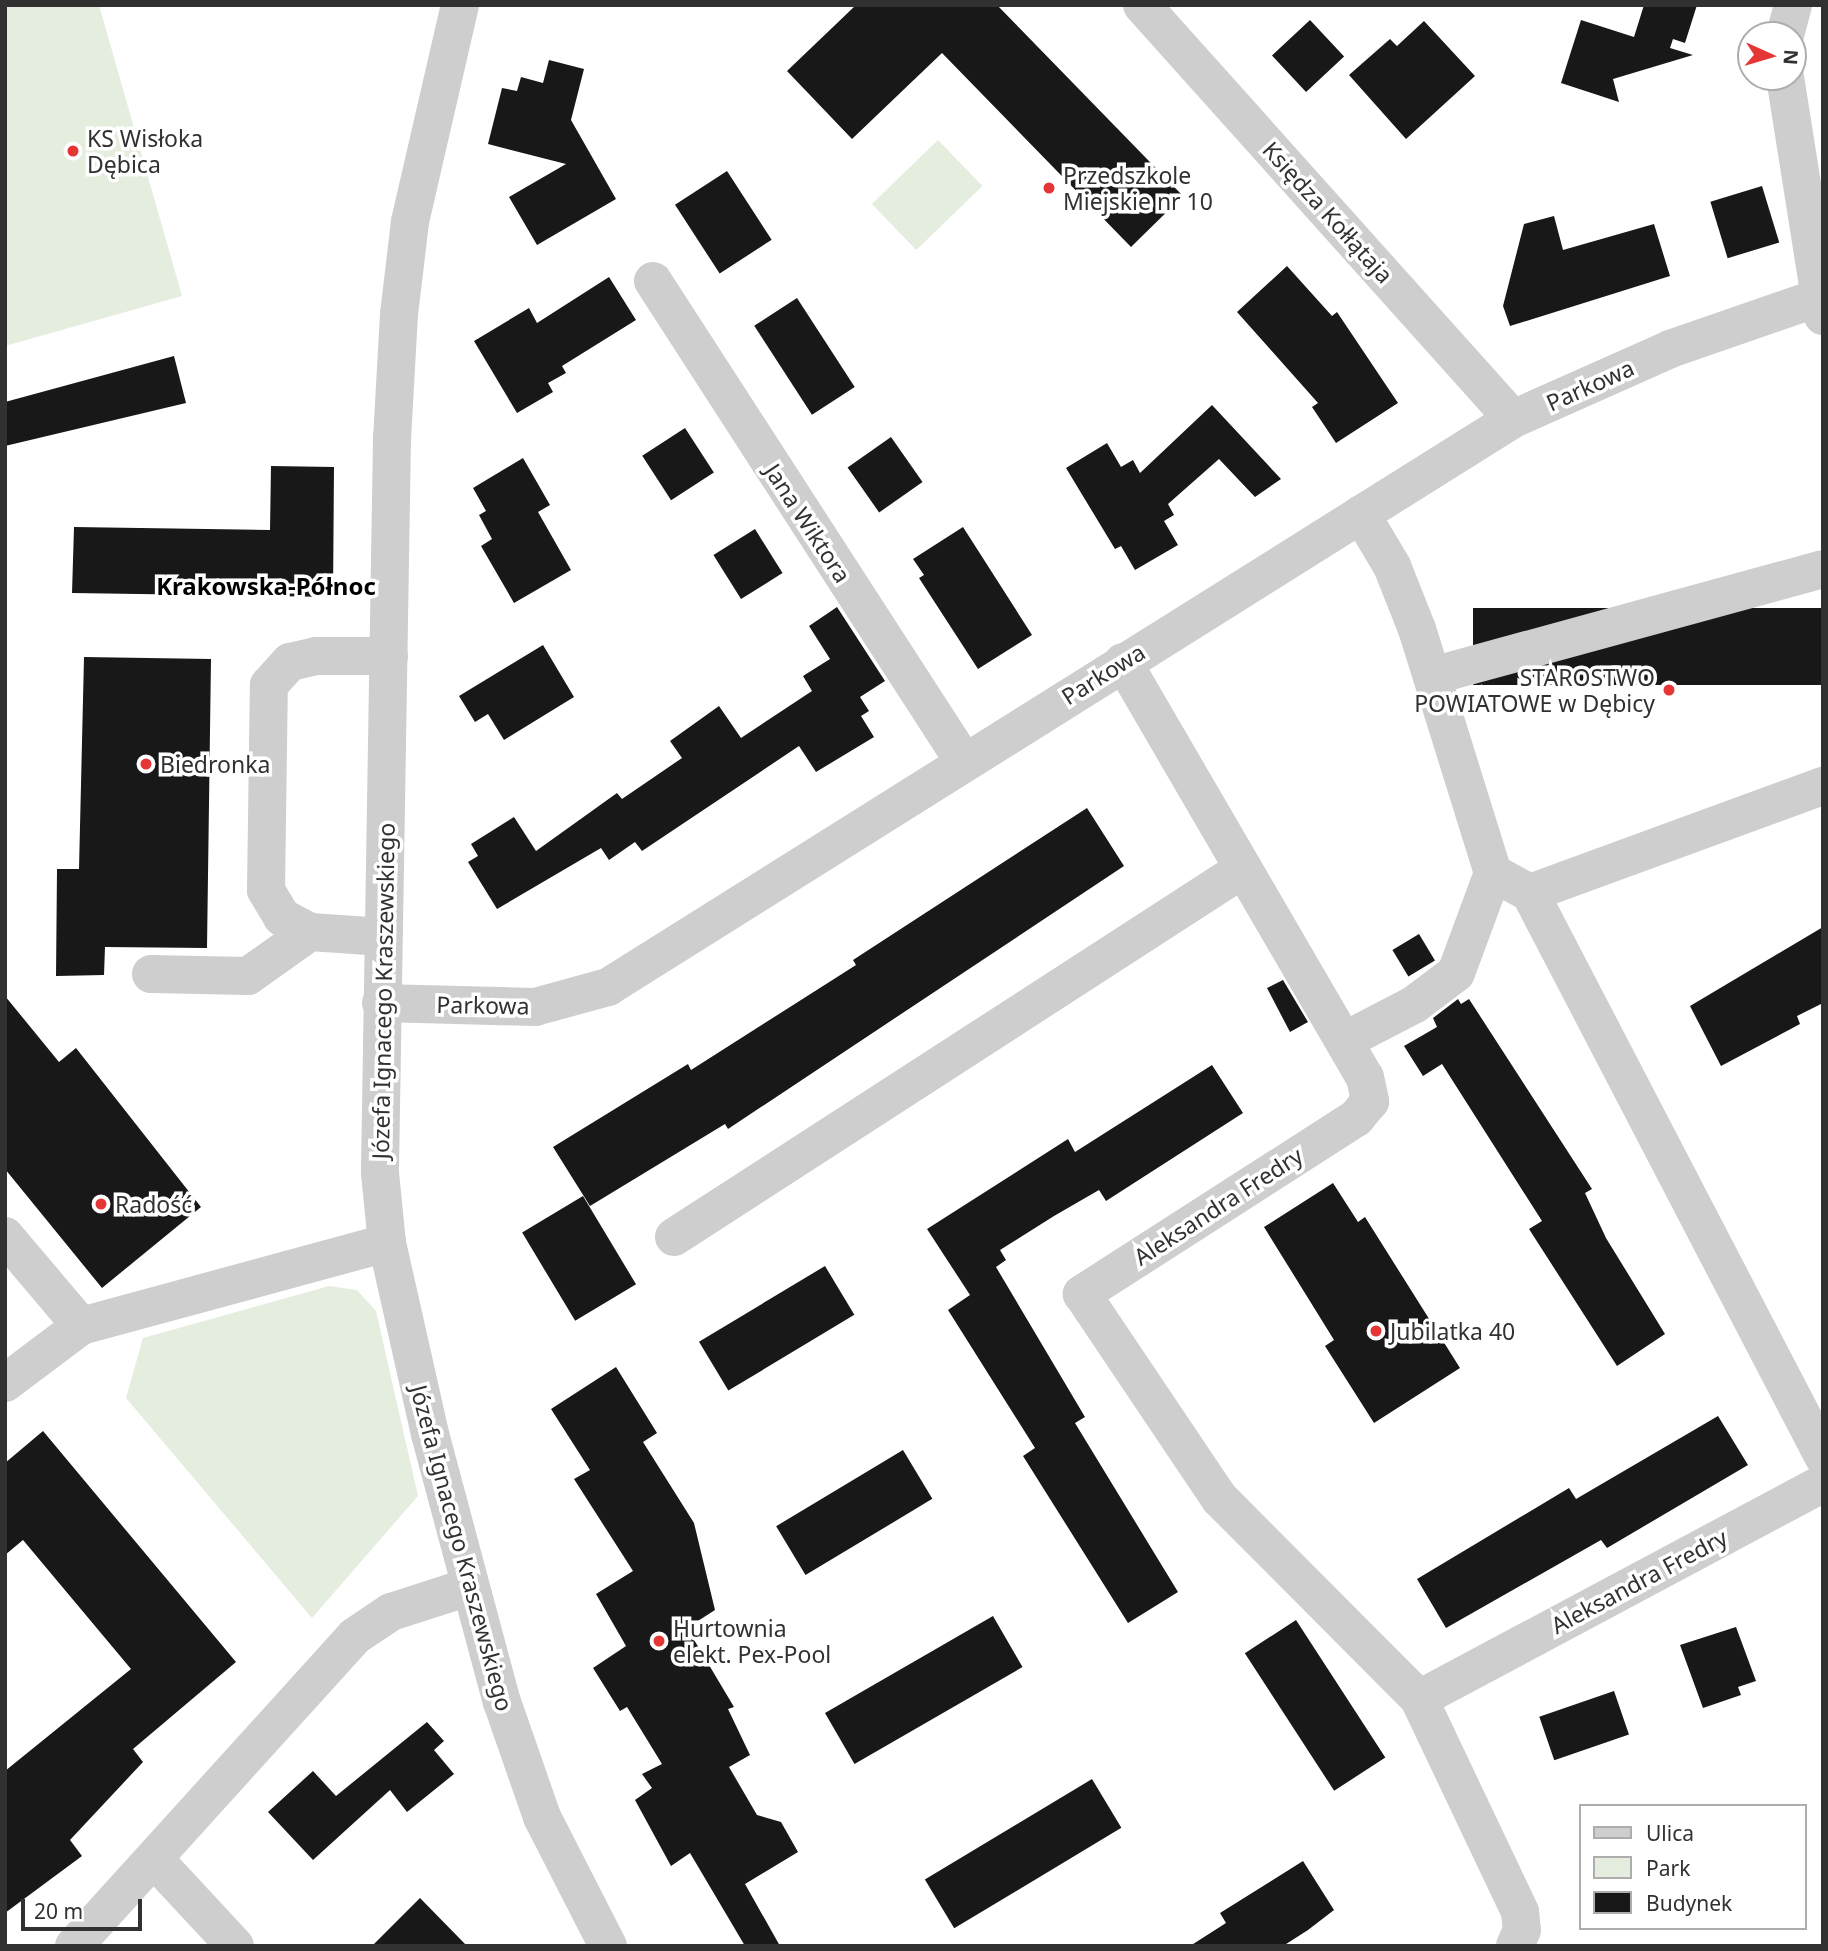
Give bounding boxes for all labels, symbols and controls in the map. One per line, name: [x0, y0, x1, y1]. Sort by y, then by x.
north arrow: [1737, 21, 1807, 91]
text: N: [1777, 49, 1804, 66]
place label: KS Wisłoka Dębica: [87, 124, 203, 178]
street label: Księdza Kołłątaja: [1257, 136, 1399, 288]
marker: KS Wisłoka Dębica: [65, 143, 81, 159]
place label: Przedszkole Miejskie nr 10: [1063, 161, 1213, 215]
marker: Przedszkole Miejskie nr 10: [1041, 180, 1057, 196]
street label: Parkowa: [1542, 353, 1638, 417]
street label: Jana Wiktora: [759, 458, 857, 588]
district label: Krakowska-Północ: [156, 572, 376, 600]
street label: Parkowa: [1056, 638, 1150, 710]
place label: STAROSTWO POWIATOWE w Dębicy: [1414, 663, 1655, 717]
marker: STAROSTWO POWIATOWE w Dębicy: [1661, 682, 1677, 698]
place label: Biedronka: [160, 750, 270, 778]
marker: Biedronka: [138, 756, 154, 772]
street label: Józefa Ignacego Kraszewskiego: [366, 823, 400, 1159]
street label: Parkowa: [436, 990, 530, 1020]
street label: Aleksandra Fredry: [1129, 1141, 1307, 1271]
place label: Radość: [115, 1190, 192, 1218]
marker: Radość: [93, 1196, 109, 1212]
place label: Jubilatka 40: [1390, 1317, 1515, 1345]
marker: Jubilatka 40: [1368, 1323, 1384, 1339]
street label: Józefa Ignacego Kraszewskiego: [405, 1382, 519, 1714]
street label: Aleksandra Fredry: [1546, 1523, 1732, 1639]
place label: Hurtownia elekt. Pex-Pool: [673, 1614, 831, 1668]
marker: Hurtownia elekt. Pex-Pool: [651, 1633, 667, 1649]
legend: [1580, 1804, 1807, 1930]
text: Ulica: [1646, 1819, 1694, 1847]
text: Park: [1646, 1854, 1690, 1882]
scale bar: [24, 1884, 145, 1928]
text: Budynek: [1646, 1889, 1732, 1917]
text: 20 m: [34, 1897, 83, 1925]

